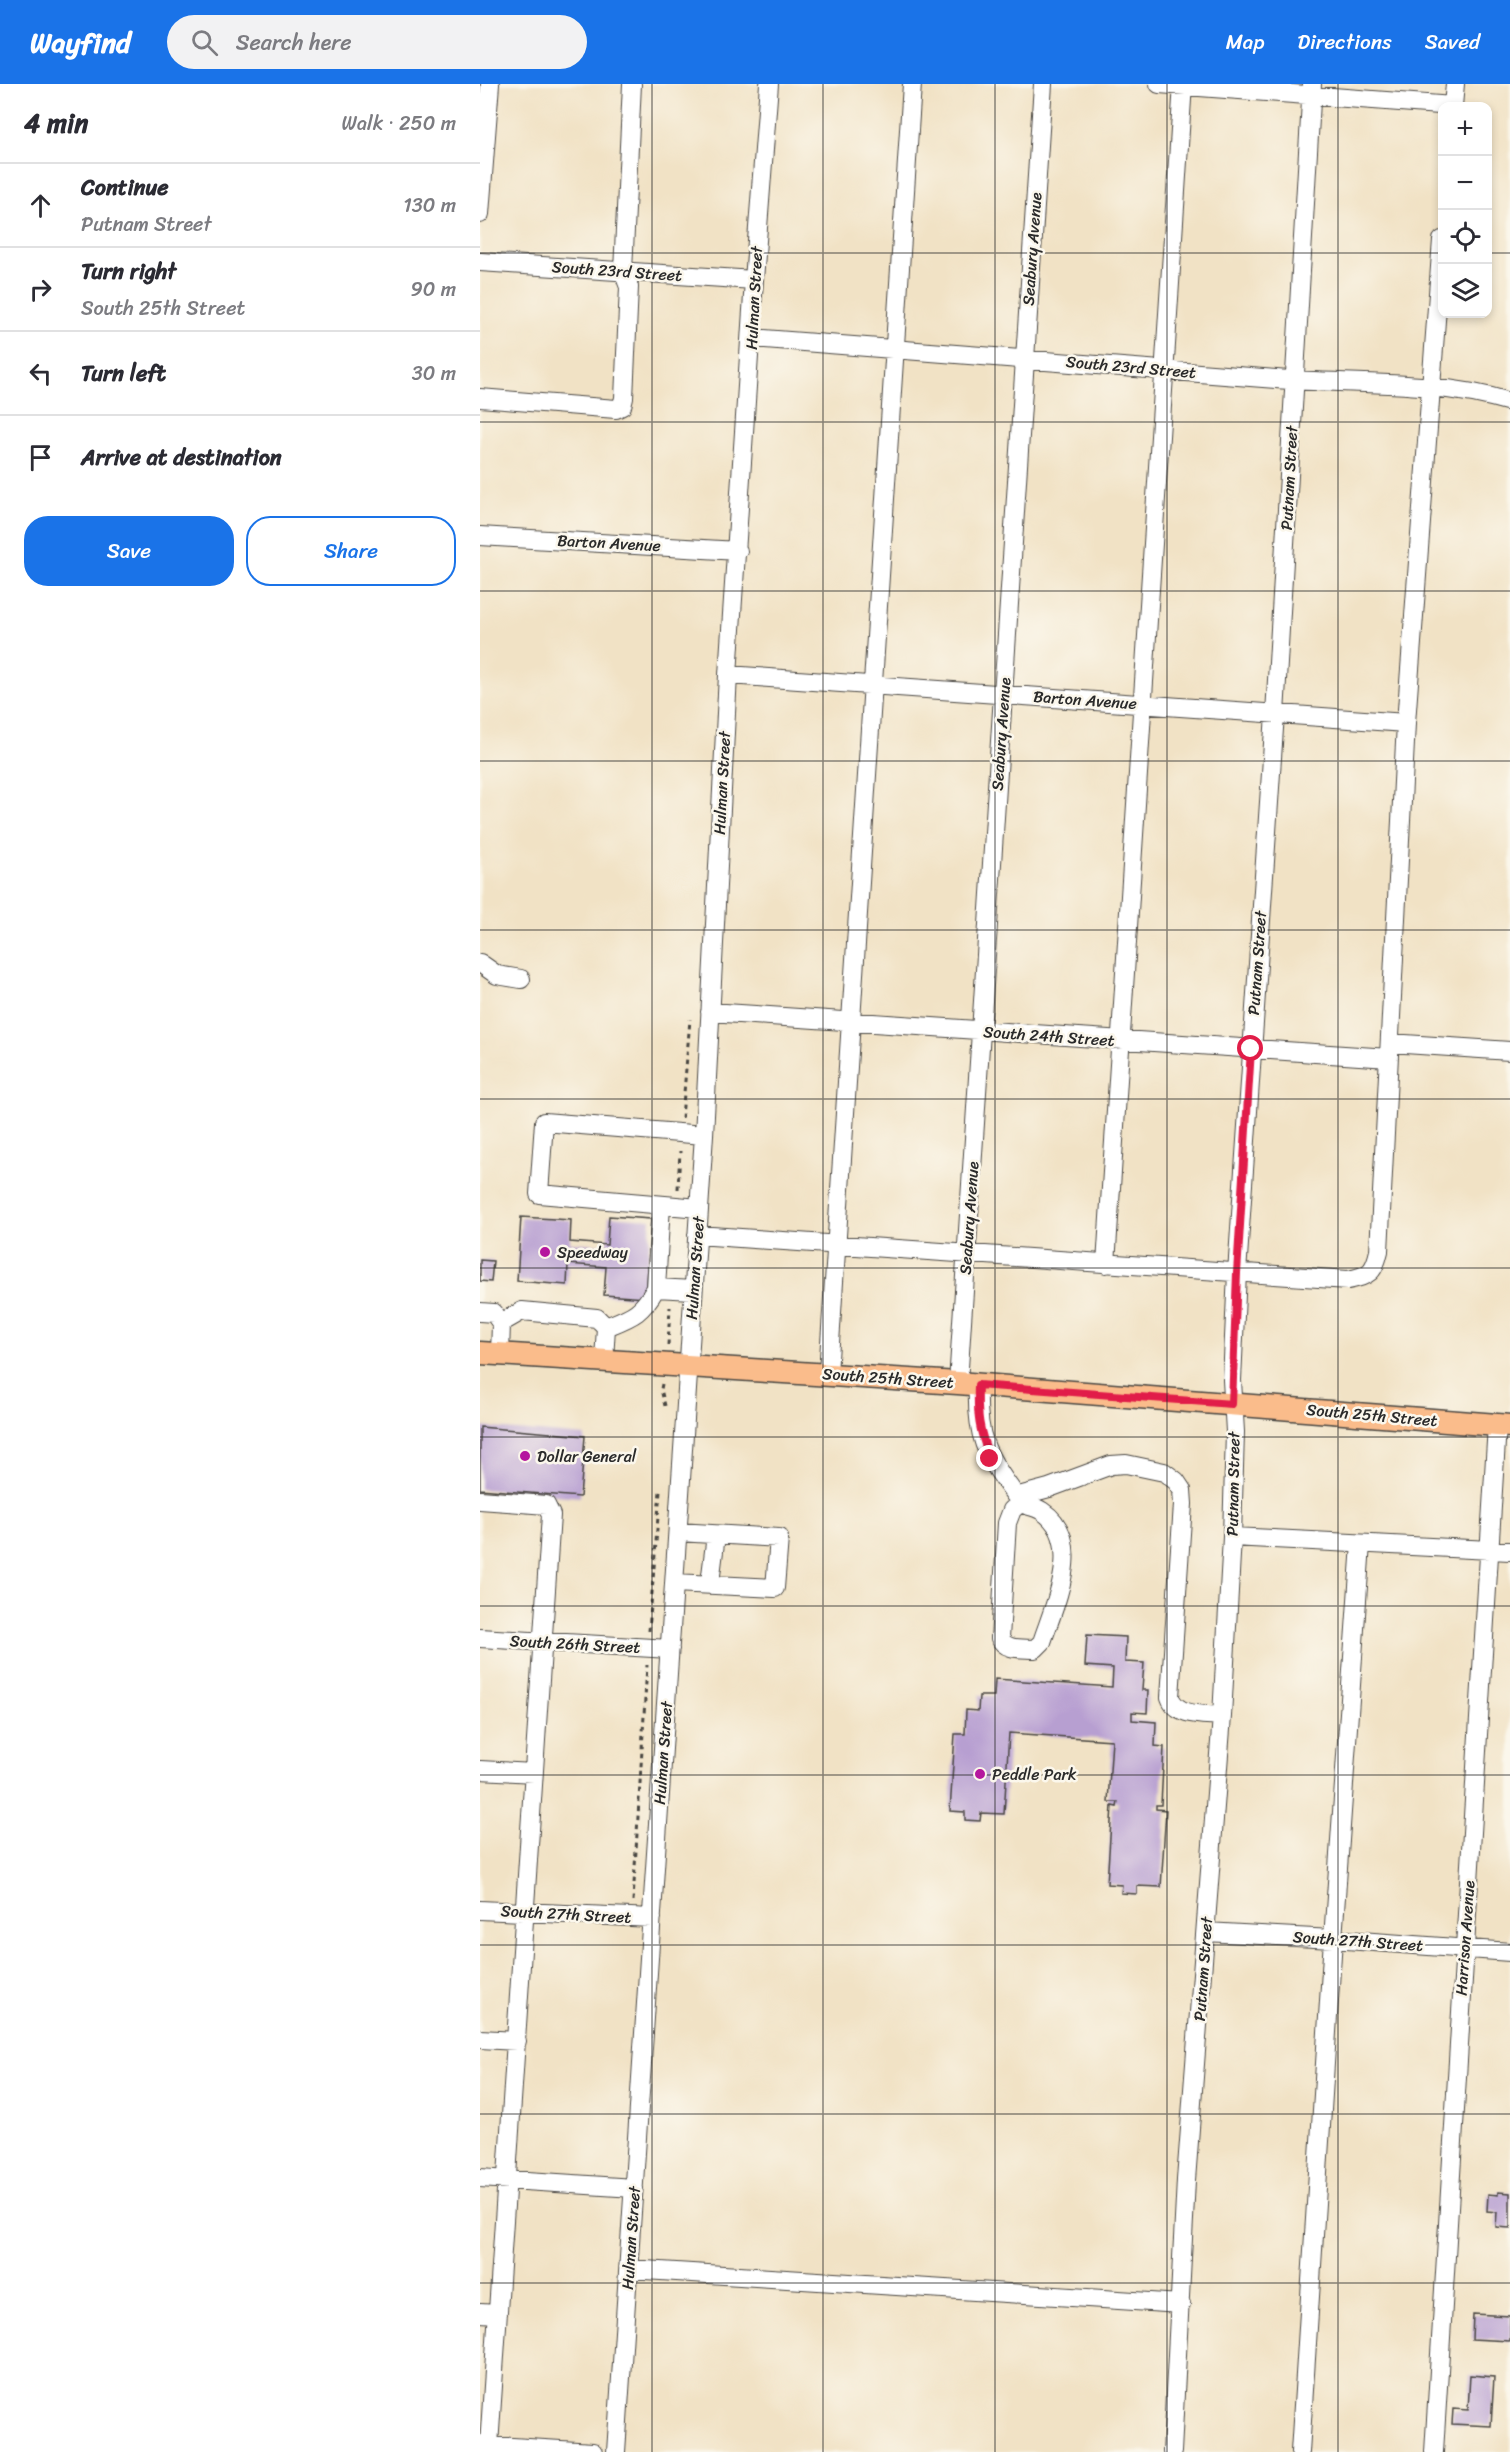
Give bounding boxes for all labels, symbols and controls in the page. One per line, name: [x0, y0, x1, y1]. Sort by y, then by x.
search box: [167, 15, 587, 69]
text: Wayfind: [30, 18, 131, 67]
text: Search here: [236, 23, 352, 62]
text: Map: [1226, 23, 1264, 61]
text: Directions: [1297, 23, 1392, 61]
text: Saved: [1425, 23, 1480, 61]
icon: search: [188, 26, 221, 59]
text: 4 min: [24, 100, 88, 146]
map controls: [1438, 102, 1492, 318]
button: +: [1438, 102, 1492, 156]
text: Walk · 250 m: [342, 106, 456, 141]
button: −: [1438, 156, 1492, 210]
text: Continue: [81, 168, 169, 207]
text: 130 m: [403, 188, 456, 223]
icon: ahead: [24, 189, 57, 222]
street label: Seabury Avenue: [1014, 191, 1050, 307]
text: Putnam Street: [81, 207, 211, 242]
button: locate: [1438, 210, 1492, 264]
street label: Hulman Street: [737, 245, 771, 351]
text: Turn right: [81, 252, 176, 291]
street label: South 23rd Street: [551, 252, 683, 290]
button: layers: [1438, 264, 1492, 318]
text: 90 m: [411, 272, 456, 307]
icon: right: [24, 273, 57, 306]
text: South 25th Street: [81, 291, 245, 326]
street label: South 23rd Street: [1065, 347, 1197, 387]
text: Turn left: [81, 354, 166, 393]
text: 30 m: [412, 356, 456, 391]
icon: left: [24, 357, 57, 390]
street label: Putnam Street: [1272, 425, 1306, 531]
text: Arrive at destination: [81, 438, 282, 477]
icon: arrive: [24, 441, 57, 474]
button: Save: [24, 516, 234, 586]
button: Share: [246, 516, 456, 586]
street label: Barton Avenue: [556, 526, 662, 560]
street label: Seabury Avenue: [983, 676, 1019, 792]
street label: Barton Avenue: [1032, 682, 1138, 718]
street label: Hulman Street: [705, 730, 739, 836]
street label: Putnam Street: [1239, 909, 1275, 1016]
street label: South 24th Street: [982, 1017, 1116, 1055]
route start: [1237, 1035, 1263, 1061]
street label: Seabury Avenue: [951, 1160, 987, 1276]
street label: Hulman Street: [677, 1215, 713, 1321]
place label: Speedway: [557, 1238, 628, 1267]
marker: Speedway: [538, 1245, 552, 1259]
street label: South 25th Street: [821, 1359, 955, 1397]
street label: South 25th Street: [1305, 1395, 1439, 1435]
street label: Putnam Street: [1218, 1431, 1248, 1536]
place label: Dollar General: [537, 1442, 637, 1471]
route end: [976, 1445, 1002, 1471]
marker: Dollar General: [518, 1449, 532, 1463]
street label: South 26th Street: [509, 1626, 641, 1662]
street label: Hulman Street: [645, 1700, 681, 1806]
place label: Peddle Park: [992, 1760, 1077, 1789]
marker: Peddle Park: [973, 1767, 987, 1781]
street label: Harrison Avenue: [1447, 1879, 1484, 1997]
street label: South 27th Street: [500, 1896, 632, 1932]
street label: Putnam Street: [1185, 1915, 1221, 2022]
street label: South 27th Street: [1292, 1922, 1424, 1960]
street label: Hulman Street: [613, 2185, 649, 2291]

